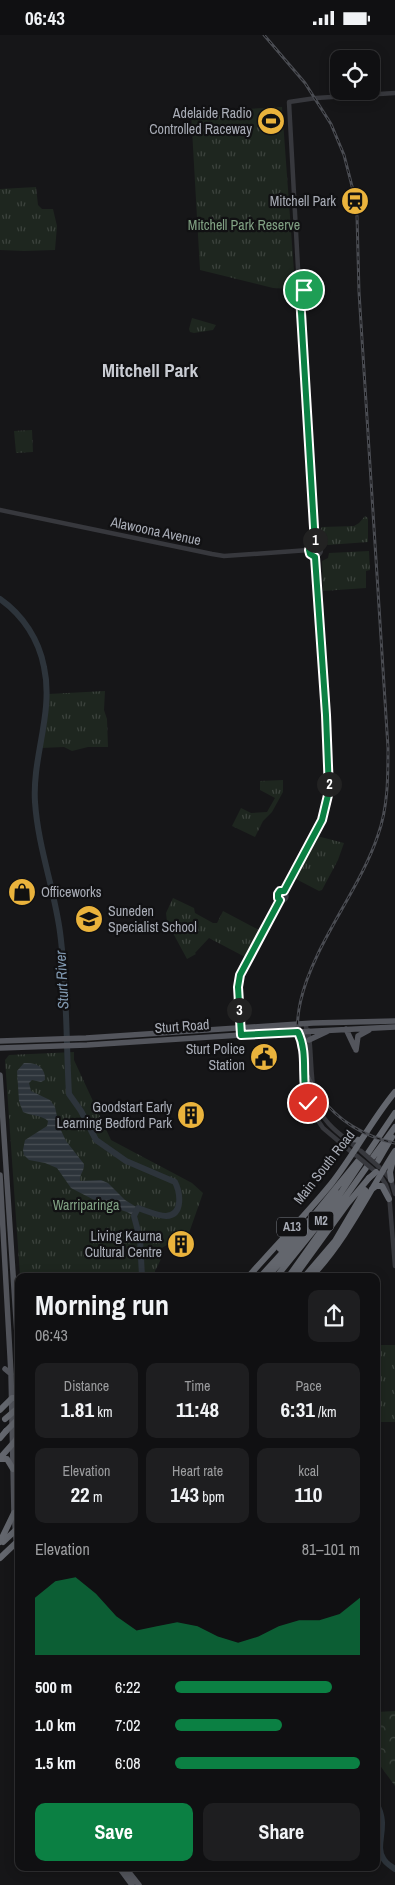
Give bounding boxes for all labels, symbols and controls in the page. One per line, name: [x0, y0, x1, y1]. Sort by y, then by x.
text: 06:43: [25, 5, 65, 31]
map controls: [330, 50, 380, 100]
button: locate: [330, 50, 380, 100]
place label: Adelaide Radio Controlled Raceway: [149, 104, 252, 138]
sports icon: Adelaide Radio Controlled Raceway: [256, 106, 286, 136]
station icon: Mitchell Park: [340, 186, 370, 216]
place label: Mitchell Park: [270, 192, 336, 210]
park label: Mitchell Park Reserve: [188, 216, 300, 234]
pin: [283, 269, 325, 311]
icon: arrive: [290, 276, 318, 304]
district label: Mitchell Park: [102, 357, 198, 383]
street label: Alawoona Avenue: [108, 512, 203, 549]
pin: 1: [302, 527, 328, 553]
text: 1: [312, 531, 319, 549]
pin: 2: [316, 771, 342, 797]
text: 2: [326, 775, 333, 793]
shop icon: Officeworks: [7, 877, 37, 907]
place label: Officeworks: [41, 883, 102, 901]
place label: Suneden Specialist School: [108, 902, 197, 936]
school or university icon: Suneden Specialist School: [74, 904, 104, 934]
water label: Sturt River: [49, 949, 74, 1010]
pin: 3: [226, 997, 252, 1023]
text: 3: [236, 1001, 243, 1019]
street label: Sturt Road: [154, 1015, 210, 1037]
place label: Sturt Police Station: [186, 1040, 245, 1074]
public building icon: Sturt Police Station: [249, 1042, 279, 1072]
pin: [287, 1082, 329, 1124]
icon: check: [294, 1089, 322, 1117]
place label: Goodstart Early Learning Bedford Park: [56, 1098, 172, 1132]
building icon: Goodstart Early Learning Bedford Park: [176, 1100, 206, 1130]
street label: Main South Road: [289, 1126, 359, 1208]
park label: Warriparinga: [53, 1196, 120, 1214]
road number: M2: [308, 1211, 334, 1231]
road number: A13: [277, 1217, 307, 1237]
place label: Living Kaurna Cultural Centre: [85, 1227, 163, 1261]
building icon: Living Kaurna Cultural Centre: [166, 1229, 196, 1259]
text: Morning run: [35, 1286, 169, 1324]
button: share: [308, 1290, 360, 1342]
text: 06:43: [35, 1324, 68, 1346]
text: Distance: [64, 1377, 109, 1395]
text: Time: [185, 1377, 210, 1395]
text: Pace: [295, 1377, 322, 1395]
text: 1.81: [60, 1395, 94, 1424]
text: 11:48: [176, 1395, 219, 1424]
text: 6:31: [280, 1395, 315, 1424]
text: km: [94, 1403, 113, 1421]
text: /km: [315, 1403, 337, 1421]
text: Elevation: [63, 1462, 110, 1480]
text: Heart rate: [172, 1462, 223, 1480]
text: kcal: [298, 1462, 319, 1480]
text: 22: [71, 1480, 90, 1509]
text: 143: [170, 1480, 199, 1509]
text: 110: [295, 1480, 322, 1509]
text: m: [90, 1488, 102, 1506]
text: bpm: [199, 1488, 225, 1506]
text: Elevation: [35, 1538, 90, 1560]
text: 81–101 m: [302, 1538, 360, 1560]
text: 500 m: [35, 1676, 72, 1698]
text: 6:22: [115, 1676, 141, 1698]
text: 1.0 km: [35, 1714, 76, 1736]
text: 7:02: [115, 1714, 141, 1736]
text: 1.5 km: [35, 1752, 76, 1774]
text: 6:08: [115, 1752, 141, 1774]
button: Save: [35, 1803, 193, 1861]
button: Share: [203, 1803, 360, 1861]

